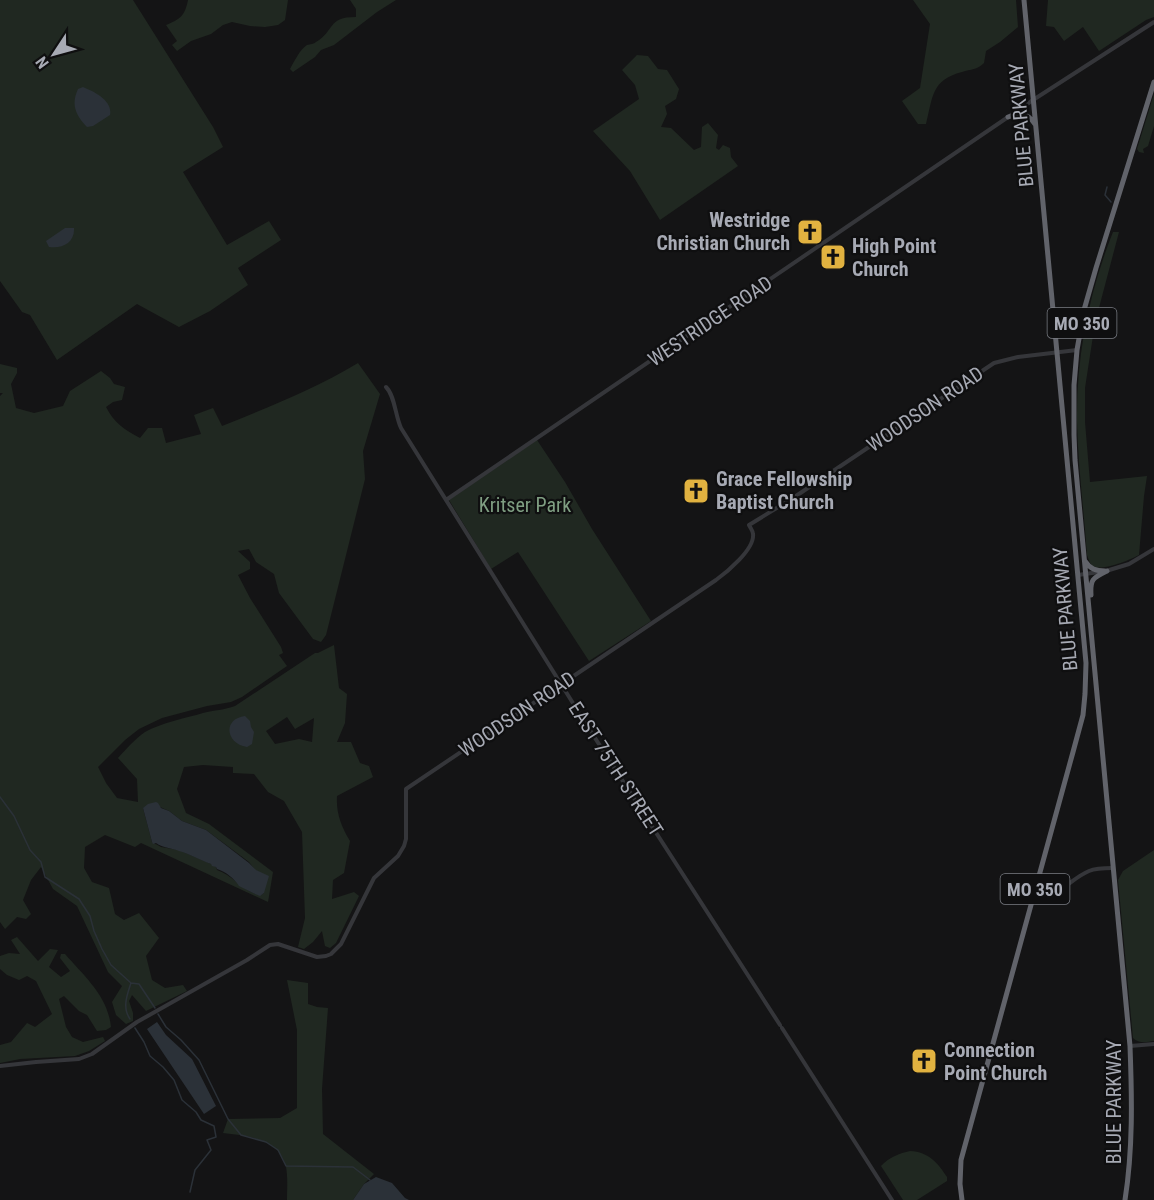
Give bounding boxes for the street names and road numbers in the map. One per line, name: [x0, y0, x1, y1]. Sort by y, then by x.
street label: BLUE PARKWAY: [1004, 62, 1038, 188]
street label: WESTRIDGE ROAD: [643, 271, 777, 371]
road number: MO 350: [1048, 308, 1116, 338]
street label: WOODSON ROAD: [862, 361, 988, 457]
street label: BLUE PARKWAY: [1048, 546, 1082, 672]
street label: WOODSON ROAD: [454, 666, 580, 762]
street label: EAST 75TH STREET: [564, 697, 668, 841]
road number: MO 350: [1000, 874, 1070, 904]
street label: BLUE PARKWAY: [1102, 1039, 1126, 1164]

